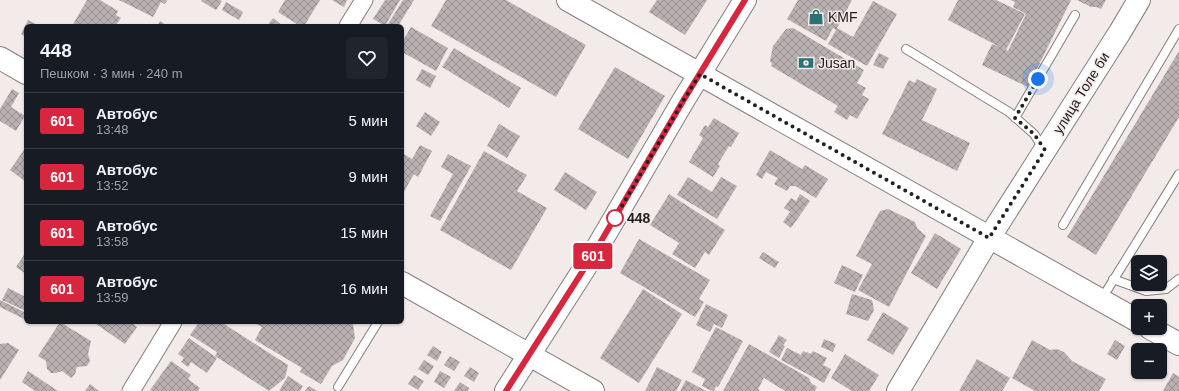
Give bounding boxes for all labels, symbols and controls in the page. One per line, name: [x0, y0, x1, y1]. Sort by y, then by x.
shop icon: KMF: [807, 8, 825, 26]
place label: KMF: [828, 9, 858, 25]
button: heart: [346, 37, 388, 79]
text: 448: [40, 40, 72, 61]
street label: улица Толе би: [1050, 49, 1112, 137]
bank icon: Jusan: [797, 54, 815, 72]
place label: Jusan: [818, 55, 855, 71]
text: Пешком · 3 мин · 240 m: [40, 66, 182, 81]
your location: [1028, 69, 1048, 89]
text: Автобус: [96, 105, 158, 122]
text: 5 мин: [349, 112, 388, 129]
text: 601: [50, 113, 74, 129]
text: 13:48: [96, 122, 129, 137]
text: Автобус: [96, 161, 158, 178]
text: 9 мин: [349, 168, 388, 185]
text: 601: [50, 169, 74, 185]
text: 13:52: [96, 178, 129, 193]
marker: 448: [606, 209, 624, 227]
place label: 448: [627, 210, 651, 226]
text: Автобус: [96, 217, 158, 234]
text: 15 мин: [340, 224, 388, 241]
text: 601: [50, 225, 74, 241]
text: 13:58: [96, 234, 129, 249]
line badge: 601: [570, 243, 616, 269]
text: 601: [581, 248, 605, 264]
map controls: [1131, 255, 1167, 379]
button: layers: [1131, 255, 1167, 291]
text: Автобус: [96, 273, 158, 290]
text: 16 мин: [340, 280, 388, 297]
text: 601: [50, 281, 74, 297]
text: 13:59: [96, 290, 129, 305]
button: +: [1131, 299, 1167, 335]
button: −: [1131, 343, 1167, 379]

